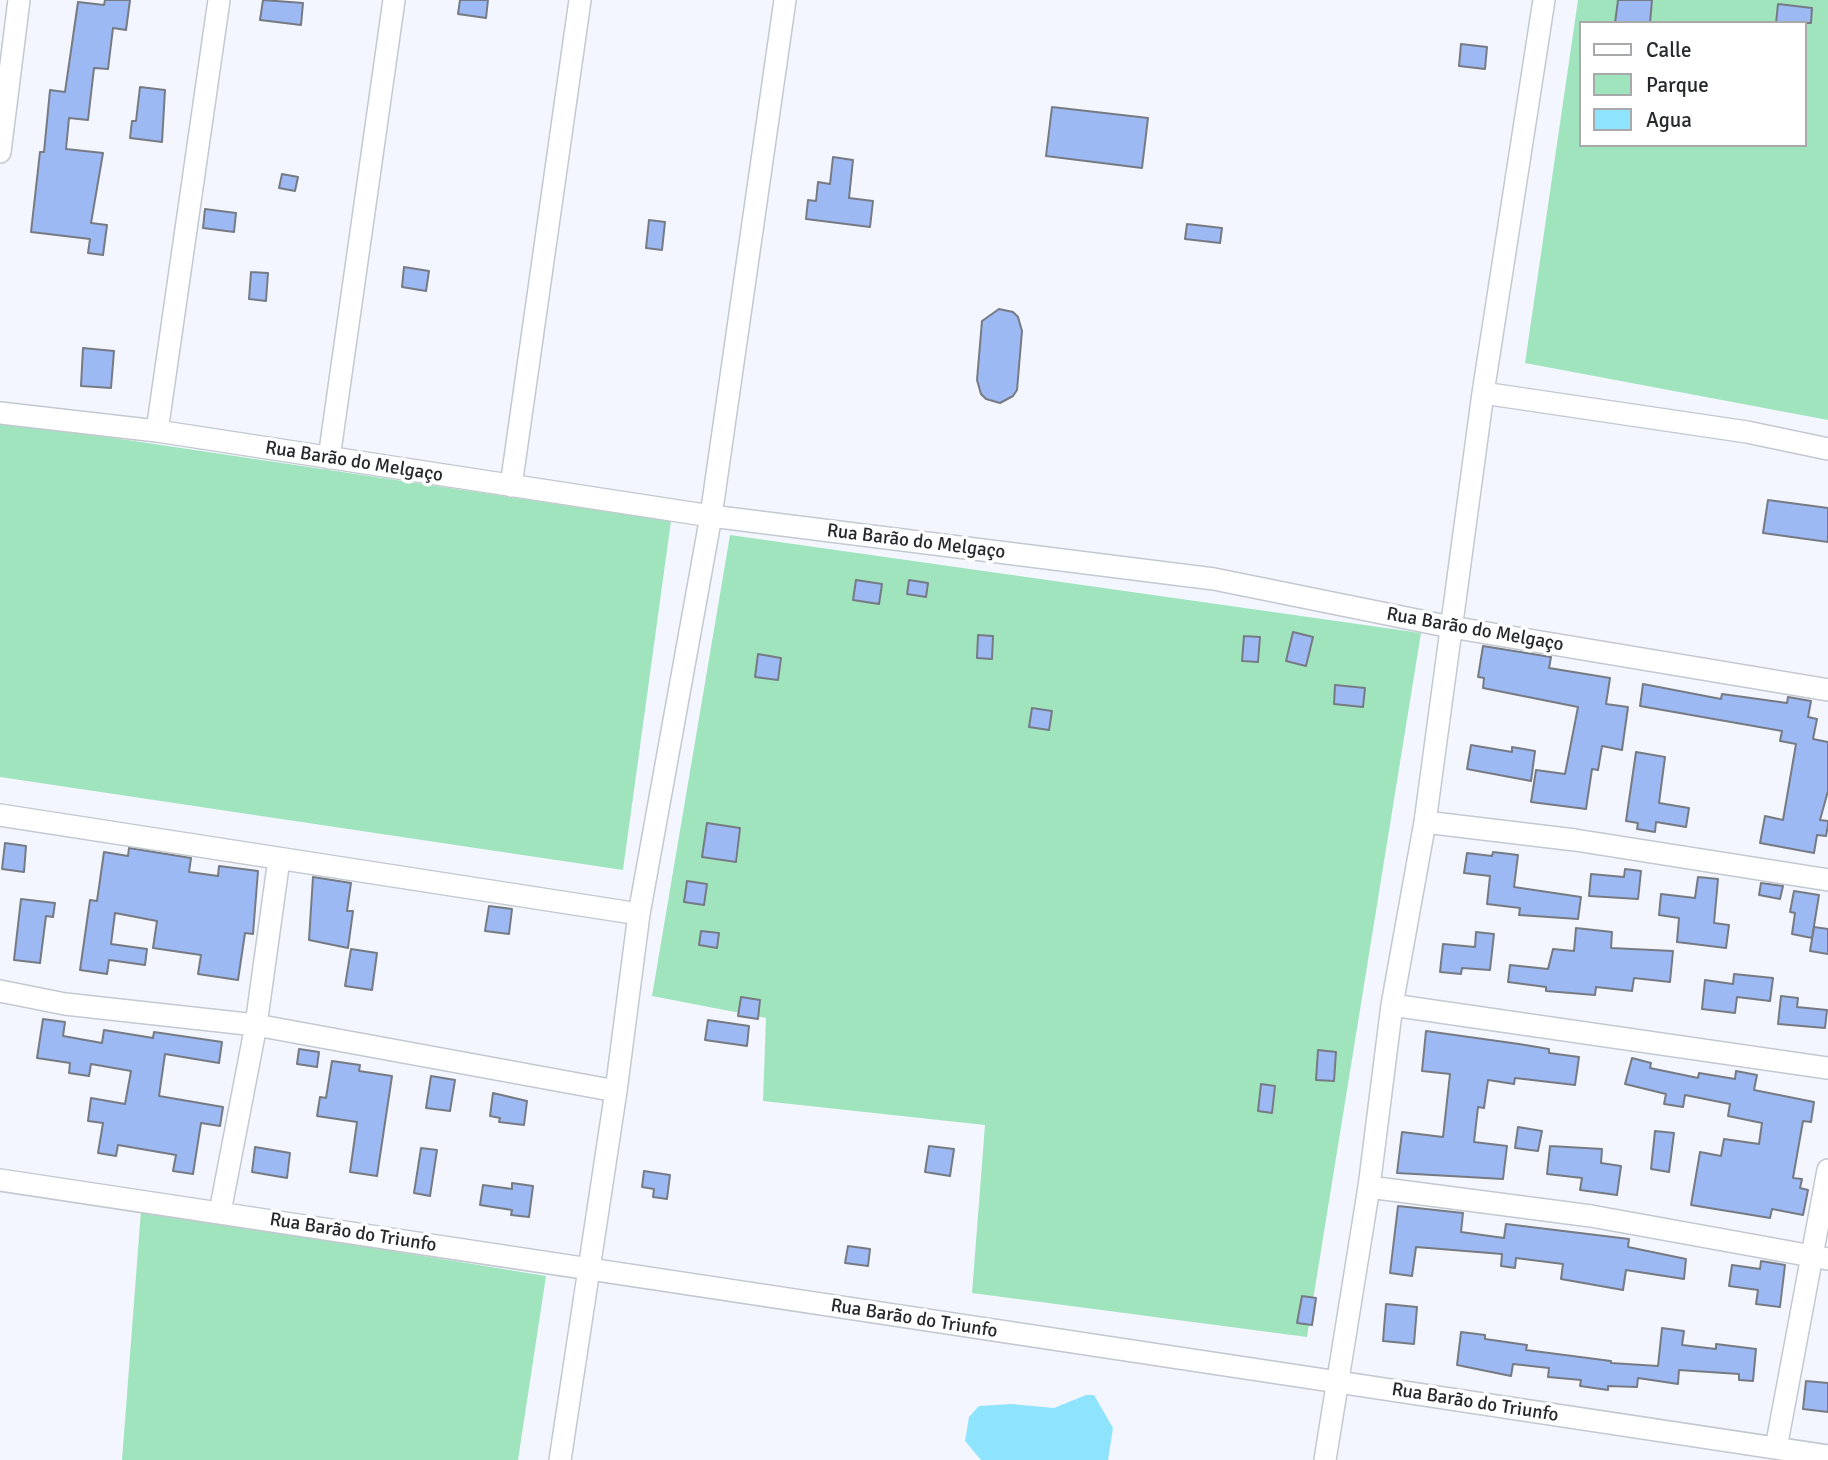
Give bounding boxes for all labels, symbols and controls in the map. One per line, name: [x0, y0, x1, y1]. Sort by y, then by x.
legend: [1580, 21, 1807, 147]
text: Calle: [1646, 37, 1692, 63]
text: Parque: [1646, 72, 1709, 98]
text: Agua: [1646, 107, 1692, 133]
street label: Rua Barão do Melgaço: [264, 437, 444, 487]
street label: Rua Barão do Melgaço: [825, 520, 1007, 564]
street label: Rua Barão do Melgaço: [1385, 603, 1565, 657]
street label: Rua Barão do Triunfo: [268, 1209, 438, 1257]
street label: Rua Barão do Triunfo: [829, 1295, 999, 1343]
street label: Rua Barão do Triunfo: [1390, 1379, 1560, 1427]

